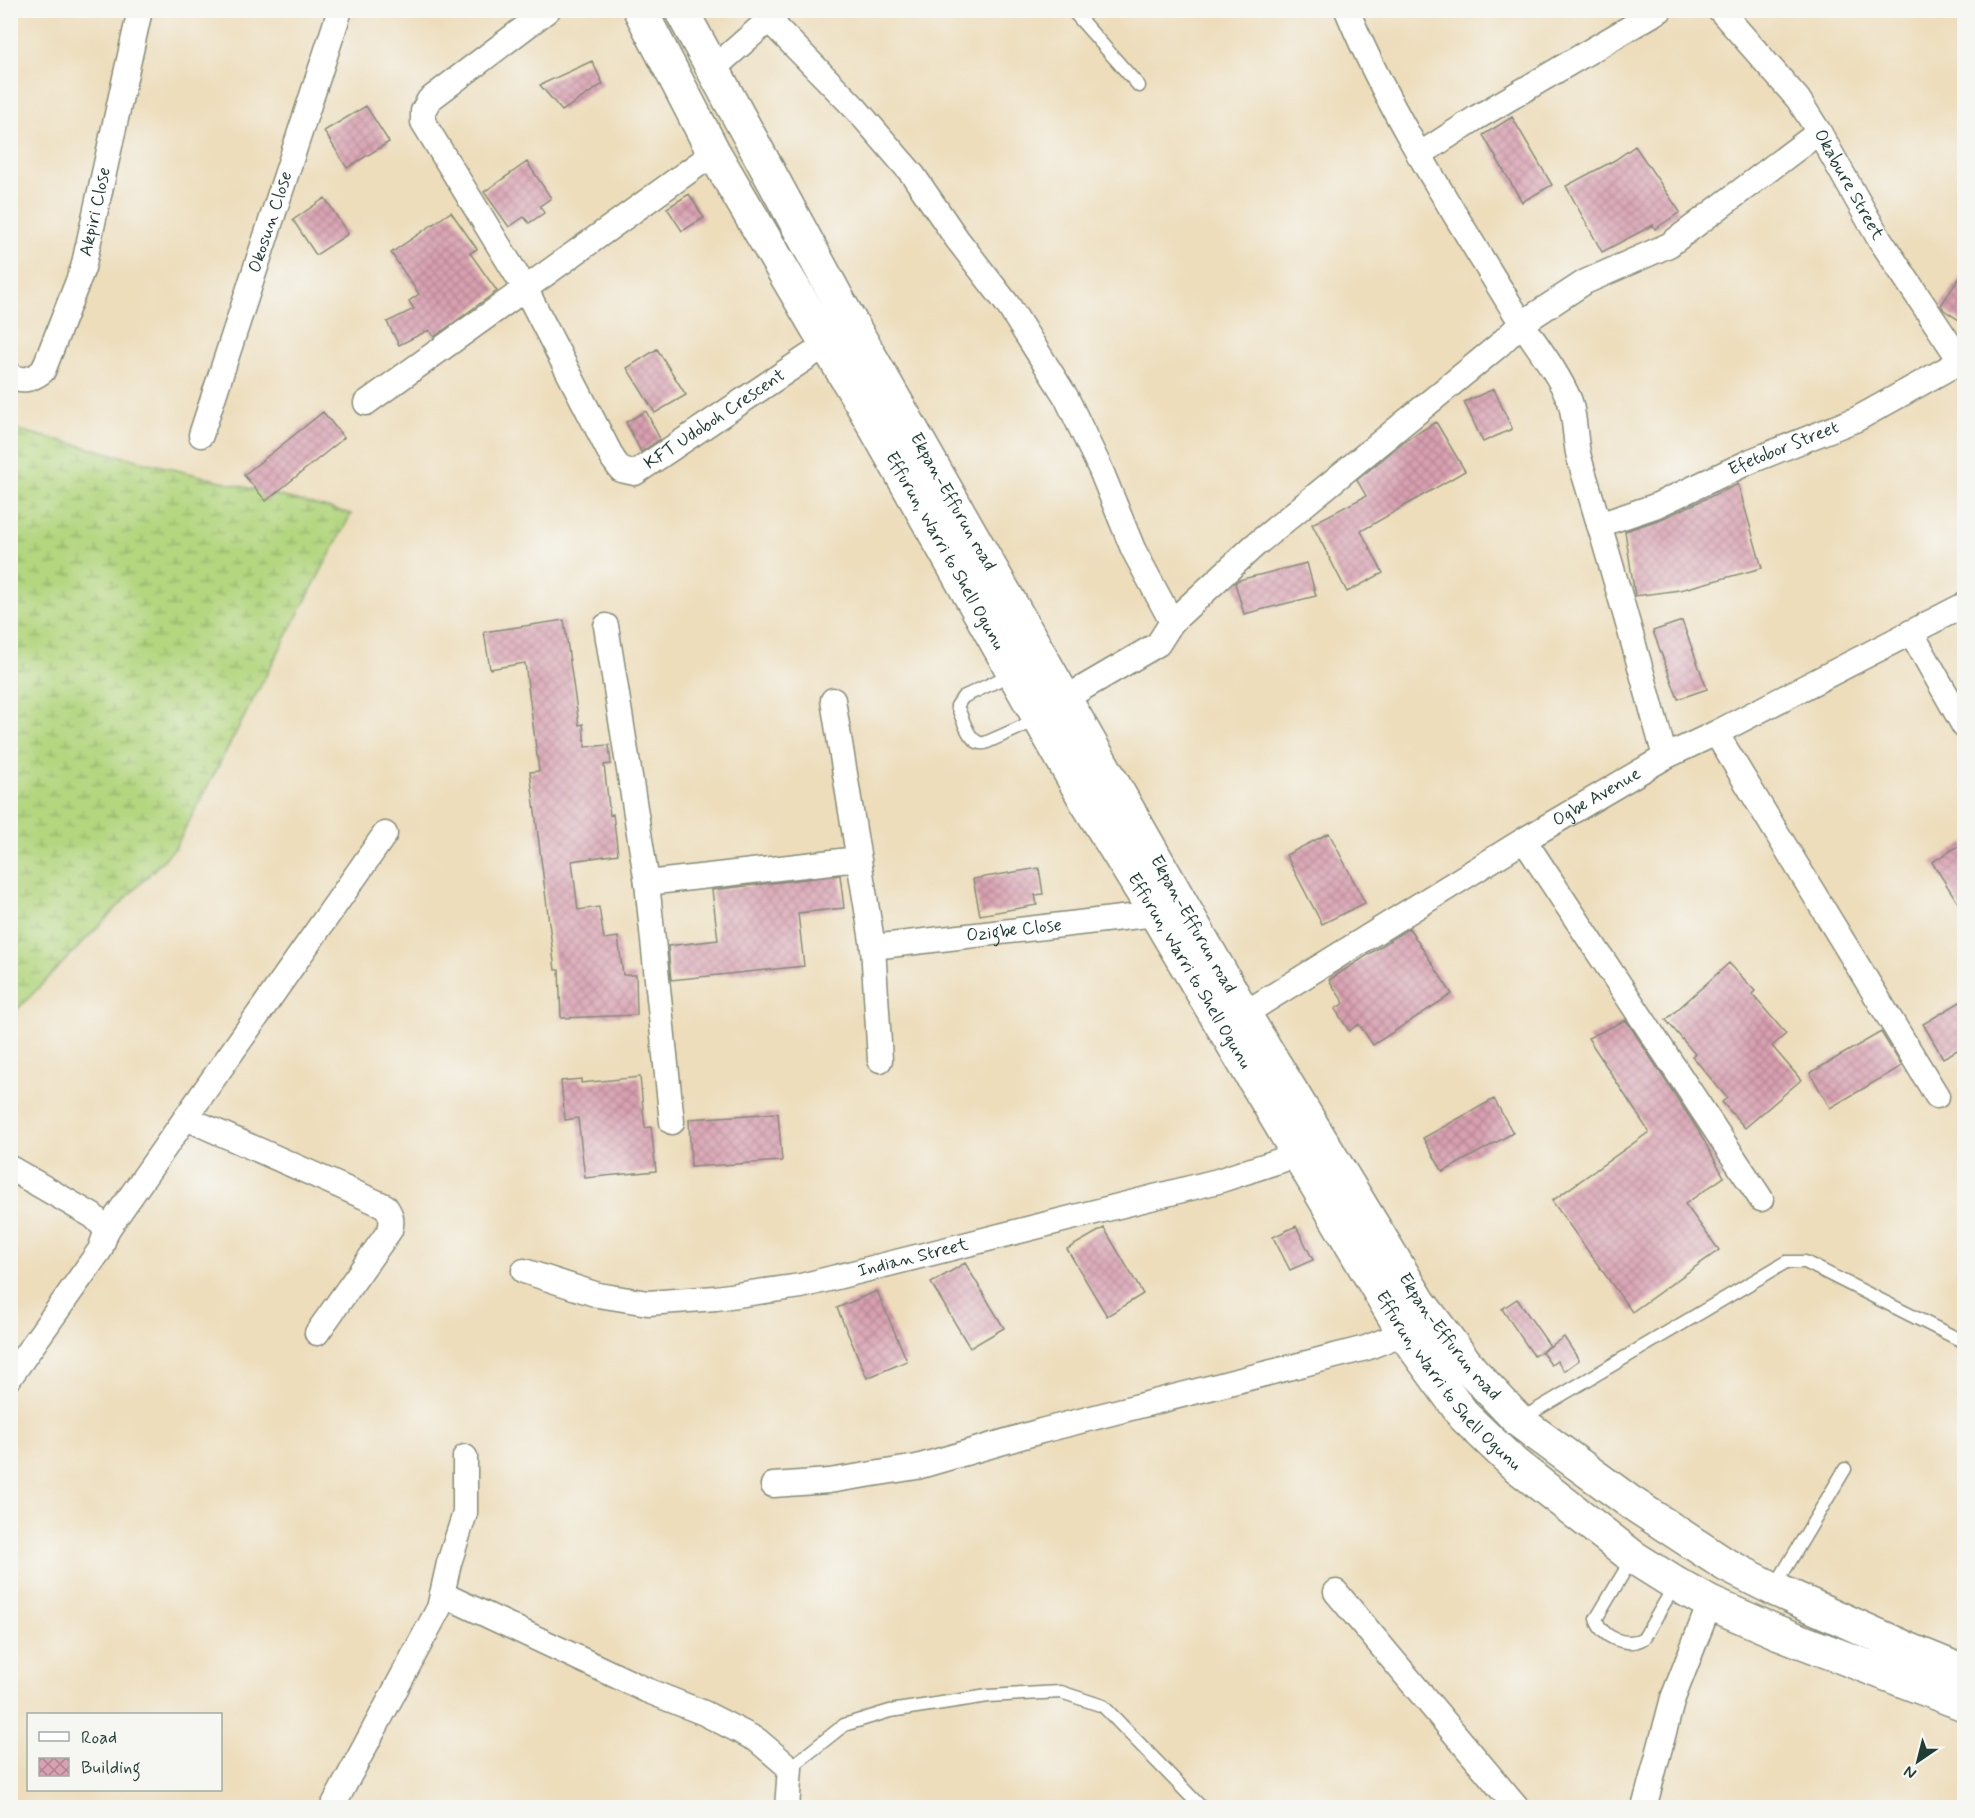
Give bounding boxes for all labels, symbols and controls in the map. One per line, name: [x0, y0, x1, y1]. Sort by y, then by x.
street label: Okabure Street: [1808, 125, 1890, 245]
street label: Akpiri Close: [74, 165, 117, 259]
street label: Okosun Close: [243, 168, 298, 276]
street label: KFT Udoboh Crescent: [640, 363, 790, 475]
street label: Efetobor Street: [1724, 415, 1843, 482]
street label: Ekpan-Effurun road: [904, 428, 1002, 575]
street label: Effurun, Warri to Shell Ogunu: [879, 447, 1010, 654]
street label: Ogbe Avenue: [1548, 762, 1645, 833]
street label: Ekpan-Effurun road: [1144, 851, 1242, 998]
street label: Effurun, Warri to Shell Ogunu: [1121, 868, 1257, 1073]
street label: Ozigbe Close: [965, 913, 1063, 948]
street label: Indian Street: [855, 1232, 971, 1283]
street label: Ekpan-Effurun road: [1393, 1268, 1506, 1406]
street label: Effurun, Warri to Shell Ogunu: [1370, 1286, 1526, 1477]
legend: [27, 1713, 222, 1791]
text: Road: [81, 1726, 117, 1750]
north arrow: [1888, 1731, 1948, 1791]
text: Building: [81, 1756, 141, 1782]
text: N: [1900, 1760, 1921, 1784]

